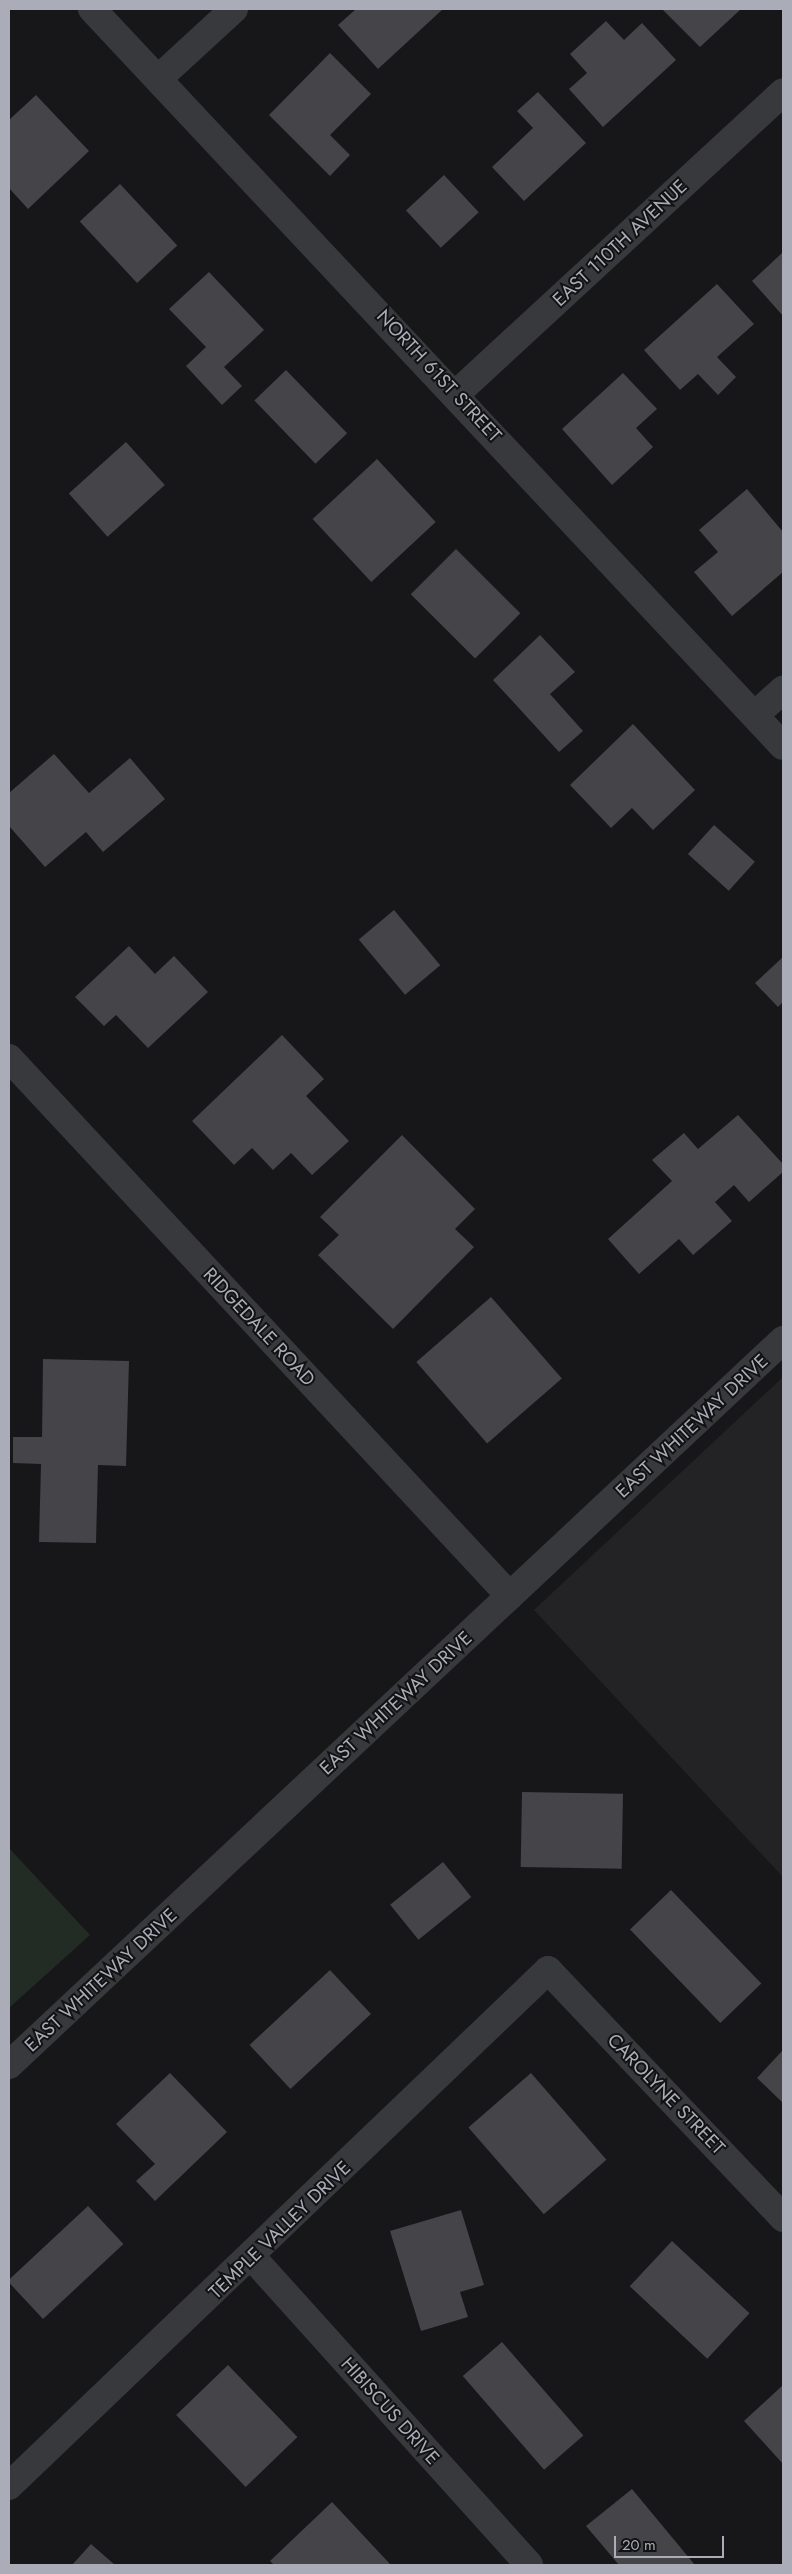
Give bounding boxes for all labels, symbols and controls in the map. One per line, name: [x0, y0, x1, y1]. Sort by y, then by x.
street label: EAST 110TH AVENUE: [548, 175, 692, 311]
street label: NORTH 61ST STREET: [372, 305, 506, 447]
street label: RIDGEDALE ROAD: [198, 1263, 320, 1391]
street label: EAST WHITEWAY DRIVE: [611, 1349, 773, 1503]
street label: EAST WHITEWAY DRIVE: [315, 1626, 477, 1780]
street label: EAST WHITEWAY DRIVE: [20, 1903, 182, 2057]
street label: CAROLYNE STREET: [602, 2029, 730, 2159]
street label: TEMPLE VALLEY DRIVE: [204, 2156, 356, 2304]
street label: HIBISCUS DRIVE: [336, 2353, 444, 2469]
scale bar: [617, 2526, 727, 2558]
text: 20 m: [622, 2534, 656, 2556]

